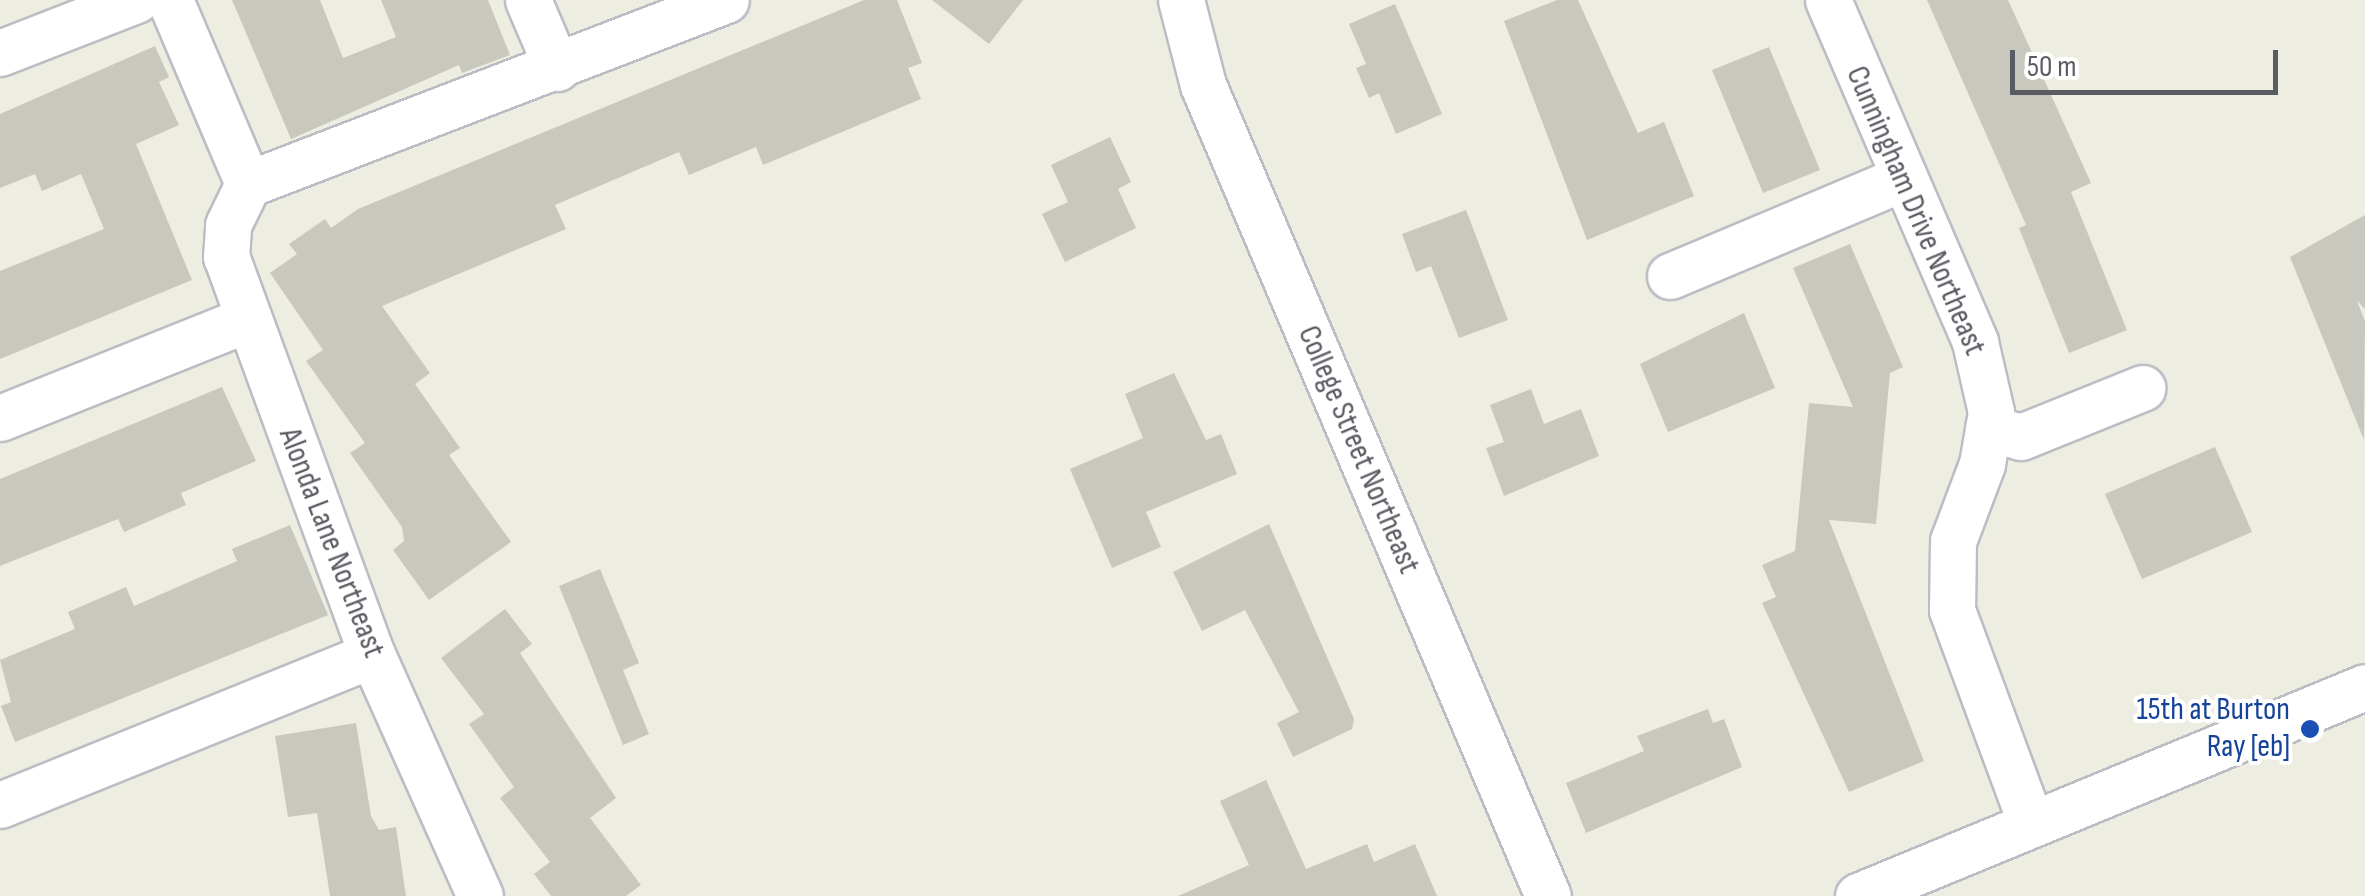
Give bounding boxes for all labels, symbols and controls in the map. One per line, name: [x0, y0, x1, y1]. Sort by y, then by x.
scale bar: [2015, 30, 2282, 92]
text: 50 m: [2027, 49, 2076, 85]
street label: Cunningham Drive Northeast: [1837, 61, 1993, 361]
street label: College Street Northeast: [1288, 320, 1428, 580]
street label: Alonda Lane Northeast: [270, 423, 392, 663]
place label: 15th at Burton Ray [eb]: [2137, 692, 2290, 767]
marker: 15th at Burton Ray [eb]: [2299, 718, 2321, 740]

